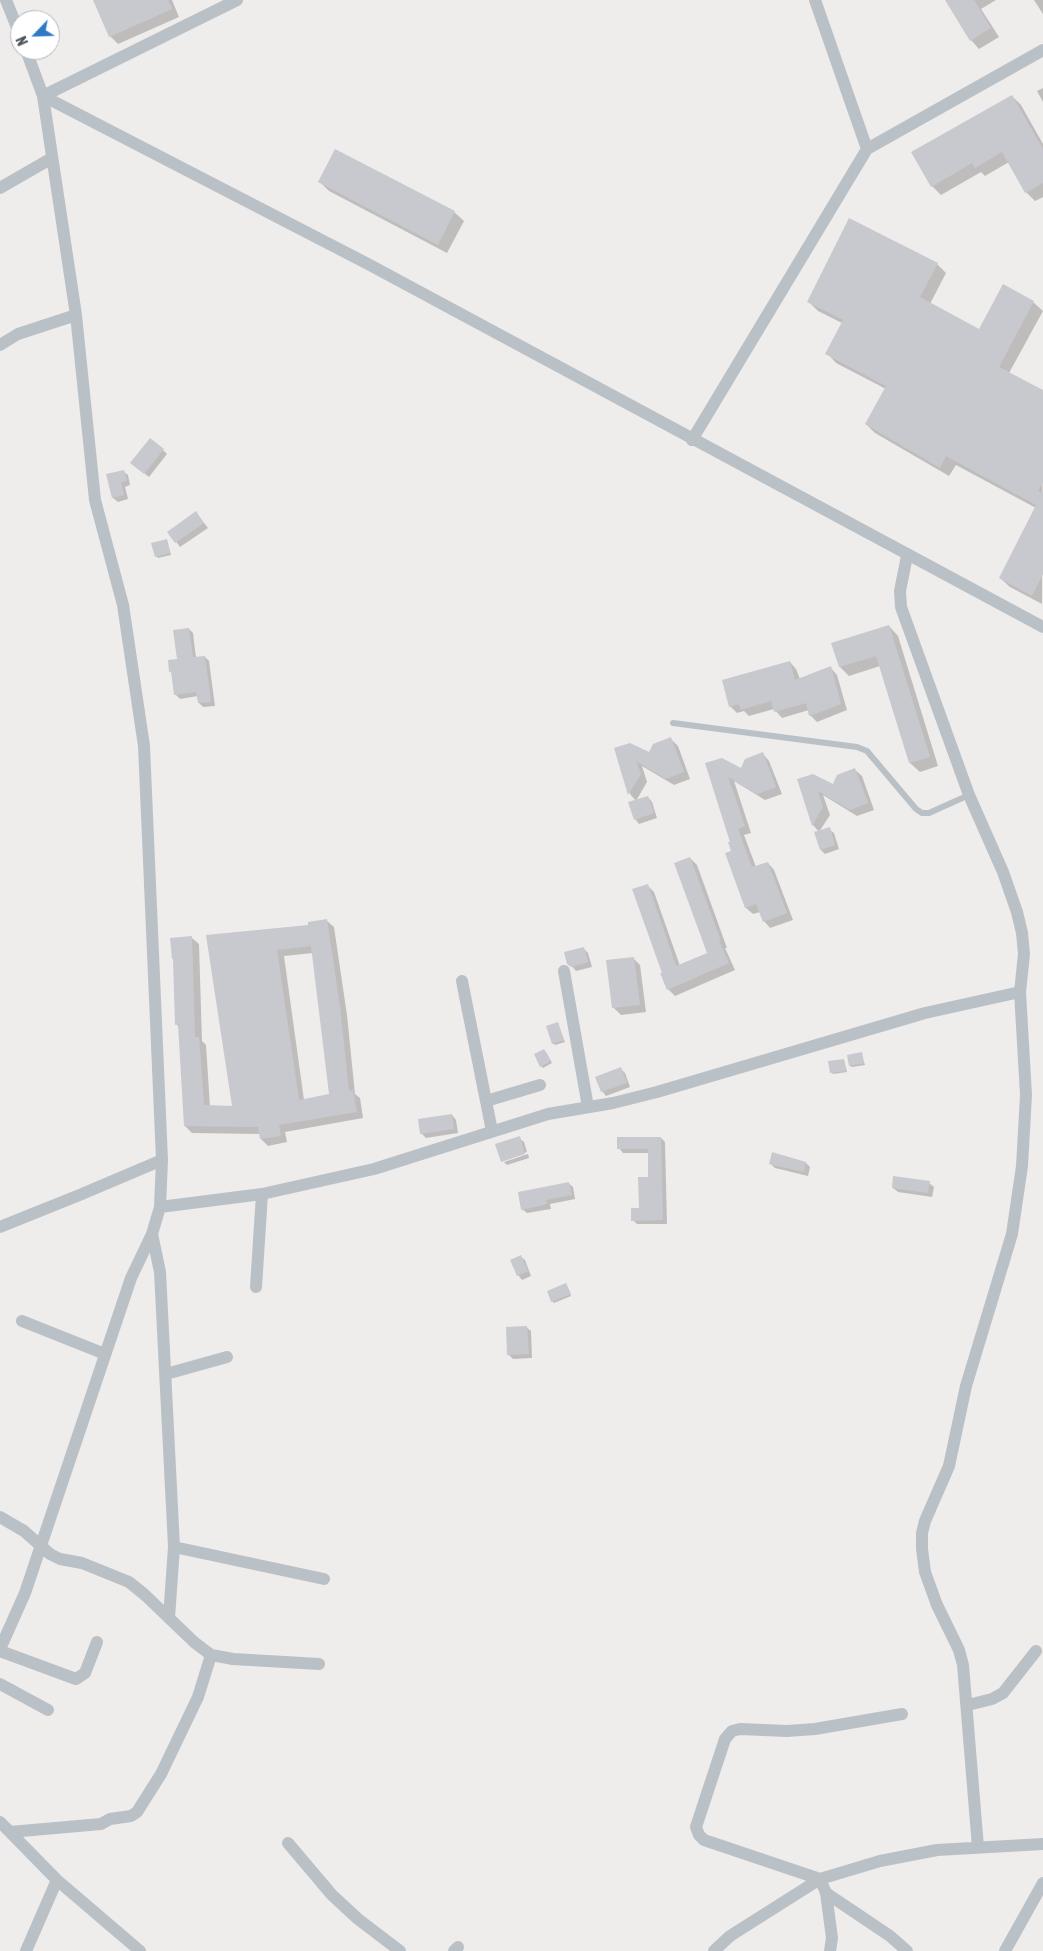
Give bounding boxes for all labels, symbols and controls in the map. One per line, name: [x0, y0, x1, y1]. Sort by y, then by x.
north arrow: [10, 10, 60, 60]
text: N: [13, 34, 31, 48]

